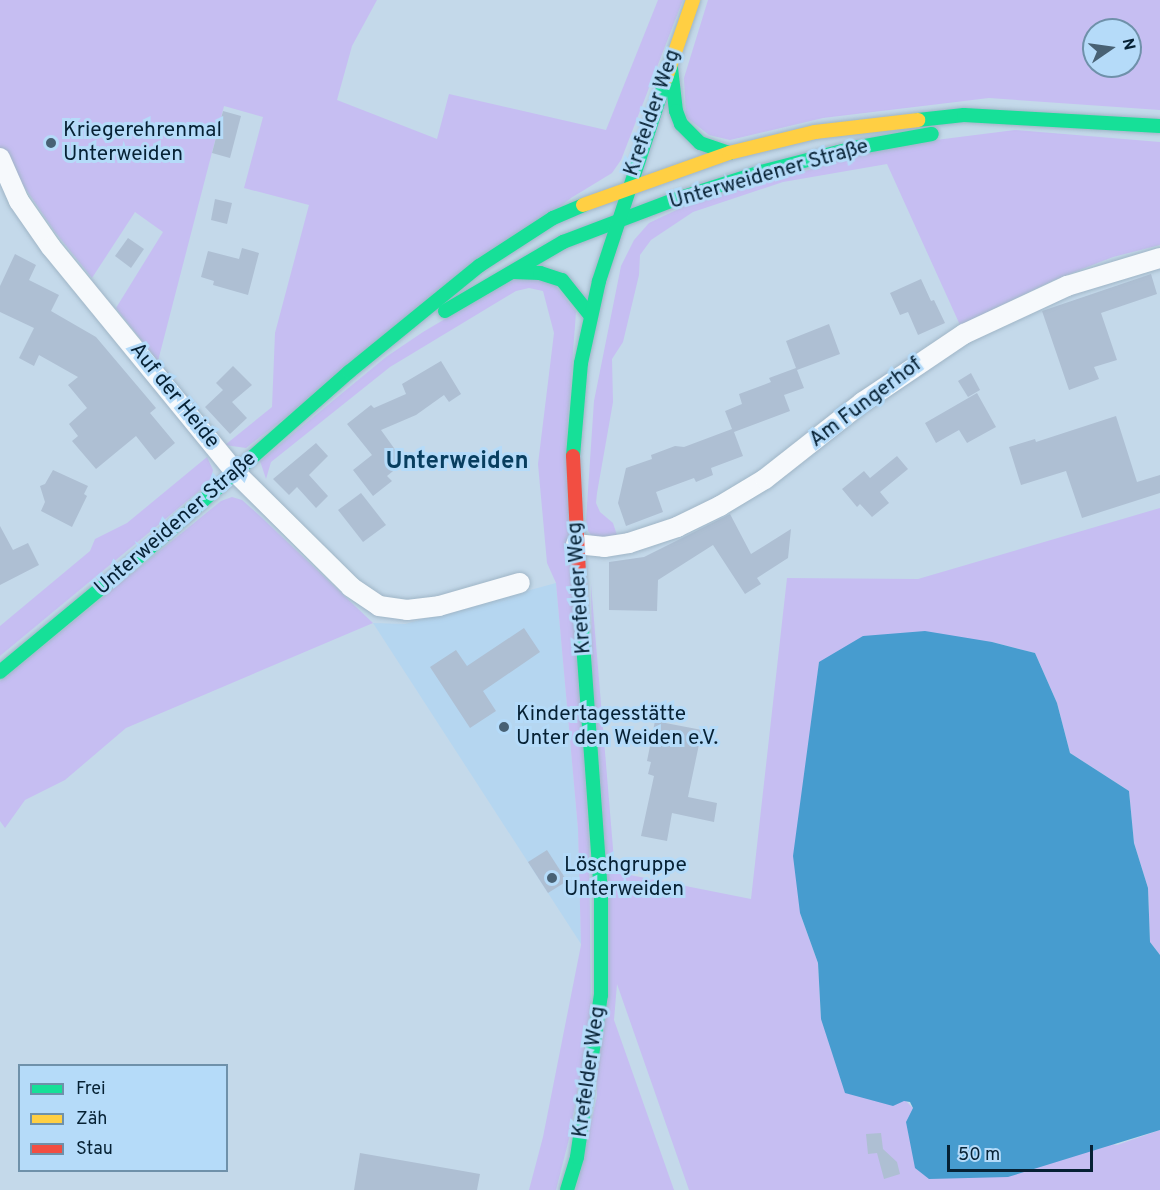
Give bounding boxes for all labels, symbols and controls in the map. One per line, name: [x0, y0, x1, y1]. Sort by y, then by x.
north arrow: [1082, 18, 1142, 78]
text: N: [1117, 37, 1139, 52]
street label: Krefelder Weg: [619, 46, 687, 180]
place label: Kriegerehrenmal Unterweiden: [63, 118, 222, 168]
street label: Unterweidener Straße: [666, 134, 872, 216]
marker: Kriegerehrenmal Unterweiden: [44, 136, 58, 150]
street label: Auf der Heide: [124, 338, 224, 454]
street label: Am Fungerhof: [805, 353, 927, 453]
street label: Unterweidener Straße: [90, 447, 262, 601]
district label: Unterweiden: [385, 449, 529, 477]
street label: Krefelder Weg: [563, 521, 597, 655]
place label: Kindertagesstätte Unter den Weiden e.V.: [516, 702, 719, 752]
marker: Kindertagesstätte Unter den Weiden e.V.: [497, 720, 511, 734]
place label: Löschgruppe Unterweiden: [564, 853, 687, 903]
marker: Löschgruppe Unterweiden: [545, 871, 559, 885]
street label: Krefelder Weg: [568, 1005, 612, 1139]
legend: [18, 1064, 228, 1172]
text: Frei: [76, 1078, 106, 1101]
text: Zäh: [76, 1108, 107, 1131]
scale bar: [950, 1133, 1096, 1171]
text: Stau: [76, 1138, 113, 1161]
text: 50 m: [958, 1144, 1000, 1167]

